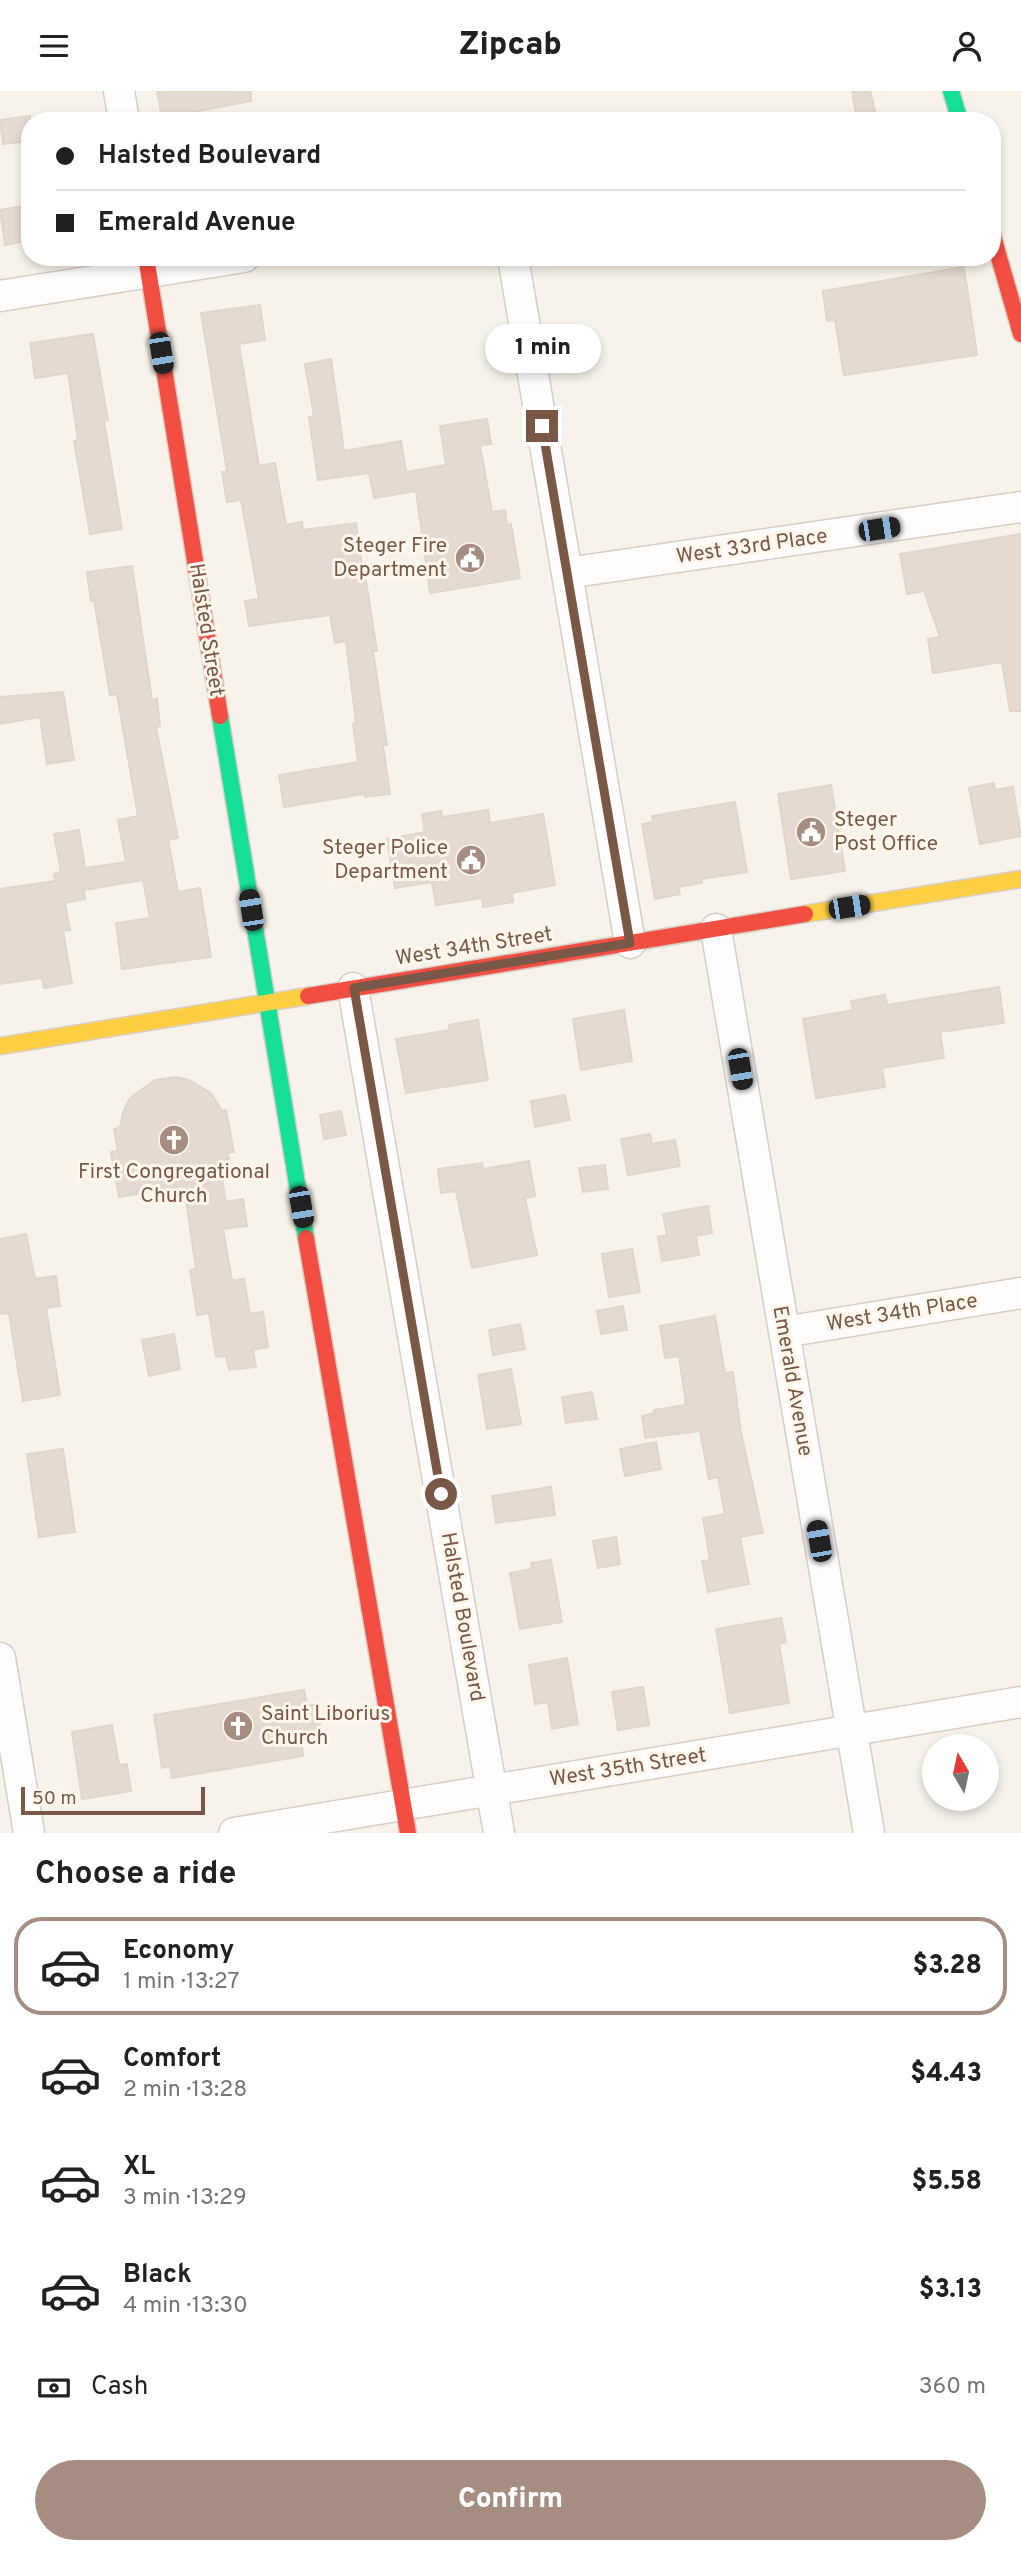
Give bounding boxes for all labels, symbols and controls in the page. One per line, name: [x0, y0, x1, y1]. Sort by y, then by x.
text: Zipcab: [459, 26, 562, 66]
icon: menu: [35, 27, 73, 65]
icon: person: [948, 27, 986, 65]
text: Halsted Boulevard: [98, 140, 321, 173]
text: Emerald Avenue: [98, 207, 296, 240]
callout: 1 min: [484, 324, 600, 373]
car: [148, 331, 175, 375]
text: 1 min: [515, 334, 571, 363]
route end: [526, 410, 558, 442]
car: [857, 515, 902, 543]
street label: West 33rd Place: [675, 523, 829, 571]
place label: Steger Fire Department: [333, 533, 447, 584]
public building icon: Steger Fire Department: [453, 541, 487, 575]
street label: Halsted Street: [182, 562, 230, 698]
place label: Steger Post Office: [834, 807, 938, 858]
public building icon: Steger Post Office: [794, 815, 828, 849]
place label: Steger Police Department: [322, 835, 448, 886]
public building icon: Steger Police Department: [454, 843, 488, 877]
car: [238, 888, 265, 932]
car: [827, 893, 872, 921]
street label: West 34th Street: [394, 921, 554, 973]
car: [727, 1046, 754, 1092]
church icon: First Congregational Church: [157, 1123, 191, 1157]
place label: First Congregational Church: [78, 1159, 270, 1210]
car: [288, 1184, 315, 1230]
street label: West 34th Place: [824, 1288, 980, 1338]
street label: Emerald Avenue: [765, 1304, 819, 1458]
route start: [425, 1478, 457, 1510]
car: [806, 1518, 833, 1564]
street label: Halsted Boulevard: [434, 1530, 490, 1704]
place label: Saint Liborius Church: [261, 1701, 390, 1752]
church icon: Saint Liborius Church: [221, 1709, 255, 1743]
north arrow: [922, 1734, 999, 1811]
map controls: [922, 1734, 999, 1811]
street label: West 35th Street: [548, 1742, 708, 1794]
scale bar: [21, 1784, 205, 1816]
text: 50 m: [32, 1787, 77, 1811]
text: Choose a ride: [35, 1855, 236, 1895]
icon: car: [39, 1935, 102, 1998]
text: Economy: [123, 1935, 234, 1968]
text: $3.28: [912, 1950, 982, 1983]
text: 1 min · 13:27: [123, 1968, 240, 1997]
icon: car: [39, 2043, 102, 2106]
text: Comfort: [123, 2043, 221, 2076]
text: $4.43: [910, 2058, 982, 2091]
text: 2 min · 13:28: [123, 2076, 247, 2105]
icon: car: [39, 2151, 102, 2214]
text: XL: [123, 2151, 155, 2184]
text: $5.58: [912, 2166, 982, 2199]
text: 3 min · 13:29: [123, 2184, 247, 2213]
icon: car: [39, 2259, 102, 2322]
text: Black: [123, 2259, 192, 2292]
text: $3.13: [919, 2274, 982, 2307]
text: 4 min · 13:30: [123, 2292, 248, 2321]
icon: cash: [35, 2369, 73, 2407]
text: Cash: [91, 2371, 148, 2404]
text: 360 m: [919, 2373, 986, 2402]
button: Confirm: [35, 2460, 986, 2540]

